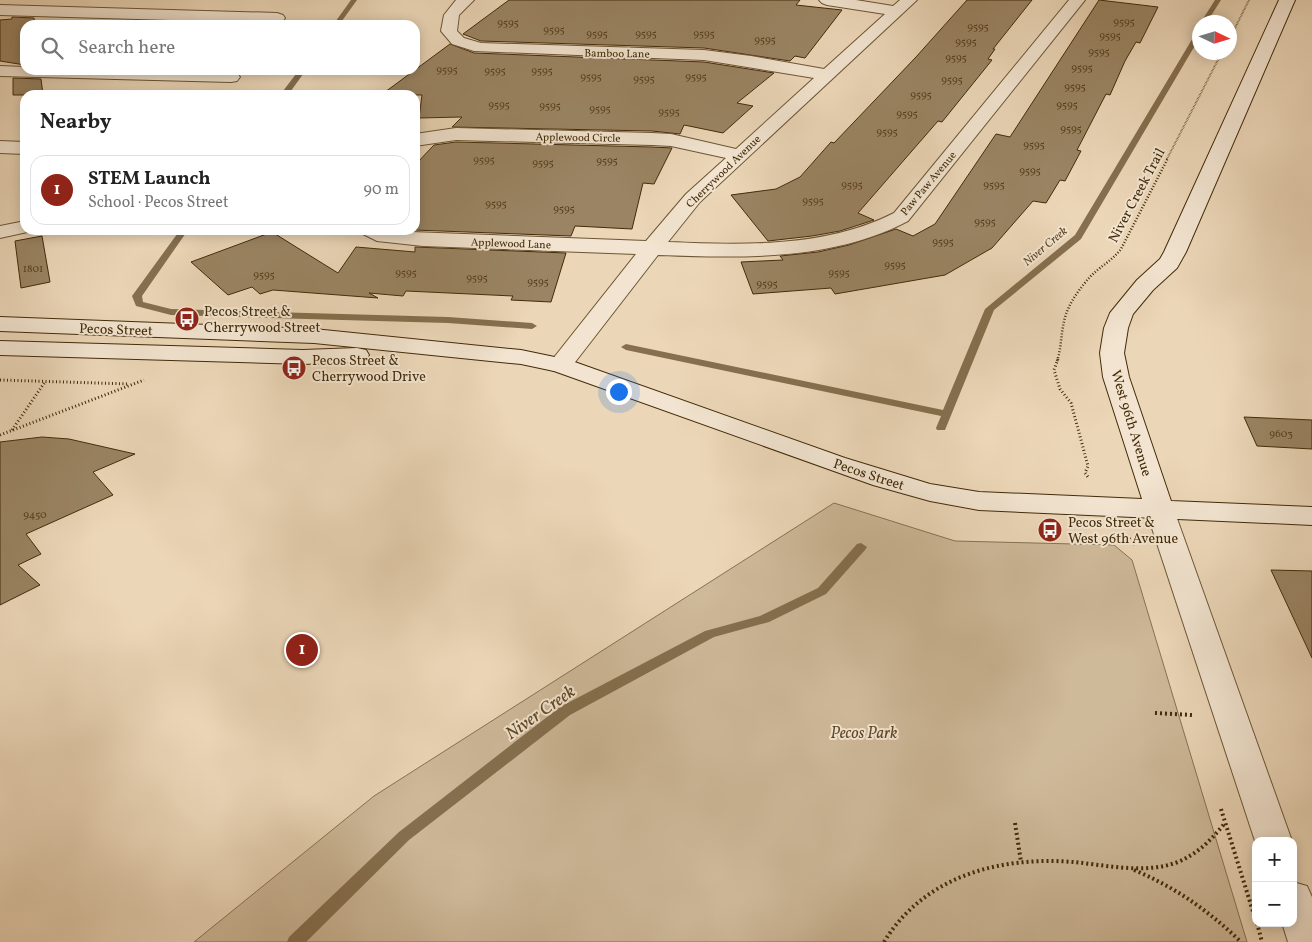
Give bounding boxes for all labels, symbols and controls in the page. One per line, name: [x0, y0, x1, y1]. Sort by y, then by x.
house number: 9595: [1113, 15, 1135, 30]
north arrow: [1192, 15, 1237, 60]
house number: 9595: [497, 16, 519, 31]
search box: [20, 20, 420, 75]
house number: 9595: [967, 20, 989, 35]
house number: 9595: [543, 23, 565, 38]
house number: 9595: [586, 27, 608, 42]
house number: 9595: [635, 27, 657, 42]
house number: 9595: [693, 27, 715, 42]
house number: 9595: [1099, 29, 1121, 44]
house number: 9595: [754, 33, 776, 48]
icon: search: [38, 34, 66, 62]
text: Search here: [78, 35, 175, 61]
house number: 9595: [955, 35, 977, 50]
house number: 9595: [1088, 45, 1110, 60]
street label: Bamboo Lane: [584, 46, 650, 63]
house number: 9595: [945, 51, 967, 66]
house number: 9595: [1071, 61, 1093, 76]
house number: 9595: [436, 63, 458, 78]
house number: 9595: [484, 64, 506, 79]
house number: 9595: [531, 64, 553, 79]
house number: 9595: [580, 70, 602, 85]
house number: 9595: [685, 70, 707, 85]
house number: 9595: [633, 72, 655, 87]
house number: 9595: [941, 73, 963, 88]
house number: 9595: [1064, 80, 1086, 95]
house number: 9595: [910, 88, 932, 103]
house number: 9595: [488, 98, 510, 113]
house number: 9595: [1056, 98, 1078, 113]
house number: 9595: [539, 99, 561, 114]
house number: 9595: [589, 102, 611, 117]
house number: 9595: [658, 105, 680, 120]
house number: 9595: [896, 107, 918, 122]
text: Nearby: [40, 108, 111, 137]
house number: 9595: [1060, 122, 1082, 137]
house number: 9595: [876, 125, 898, 140]
street label: Applewood Circle: [535, 130, 621, 147]
street label: Cherrywood Avenue: [683, 132, 765, 212]
house number: 9595: [1023, 138, 1045, 153]
street label: Niver Creek Trail: [1104, 145, 1170, 246]
street label: Paw Paw Avenue: [898, 149, 961, 219]
house number: 9595: [473, 153, 495, 168]
house number: 9595: [596, 154, 618, 169]
house number: 9595: [532, 156, 554, 171]
house number: 9595: [1019, 164, 1041, 179]
text: STEM Launch: [88, 166, 211, 192]
house number: 9595: [841, 178, 863, 193]
house number: 9595: [983, 178, 1005, 193]
text: 1: [54, 179, 60, 201]
text: 90 m: [363, 179, 399, 201]
text: School · Pecos Street: [88, 192, 229, 214]
house number: 9595: [802, 194, 824, 209]
house number: 9595: [485, 197, 507, 212]
house number: 9595: [553, 202, 575, 217]
house number: 9595: [974, 215, 996, 230]
water label: Niver Creek: [1020, 223, 1072, 270]
house number: 9595: [932, 235, 954, 250]
street label: Applewood Lane: [471, 236, 551, 253]
house number: 9595: [884, 258, 906, 273]
house number: 1801: [23, 262, 43, 277]
house number: 9595: [395, 266, 417, 281]
house number: 9595: [828, 266, 850, 281]
house number: 9595: [253, 268, 275, 283]
house number: 9595: [466, 271, 488, 286]
house number: 9595: [527, 275, 549, 290]
house number: 9595: [756, 277, 778, 292]
place label: Pecos Street & Cherrywood Street: [204, 303, 320, 338]
bus stop icon: Pecos Street & Cherrywood Street: [174, 306, 200, 332]
street label: Pecos Street: [79, 320, 153, 341]
place label: Pecos Street & Cherrywood Drive: [312, 352, 426, 387]
bus stop icon: Pecos Street & Cherrywood Drive: [281, 355, 307, 381]
street label: West 96th Avenue: [1105, 368, 1156, 479]
your location: [606, 379, 632, 405]
house number: 9603: [1269, 427, 1293, 442]
street label: Pecos Street: [831, 455, 907, 496]
house number: 9450: [23, 508, 47, 523]
place label: Pecos Street & West 96th Avenue: [1068, 514, 1178, 549]
bus stop icon: Pecos Street & West 96th Avenue: [1037, 517, 1063, 543]
pin: 1: [286, 631, 318, 669]
water label: Niver Creek: [501, 680, 581, 747]
park label: Pecos Park: [831, 723, 898, 745]
map controls: [1252, 837, 1297, 927]
button: +: [1252, 837, 1297, 882]
button: −: [1252, 882, 1297, 927]

